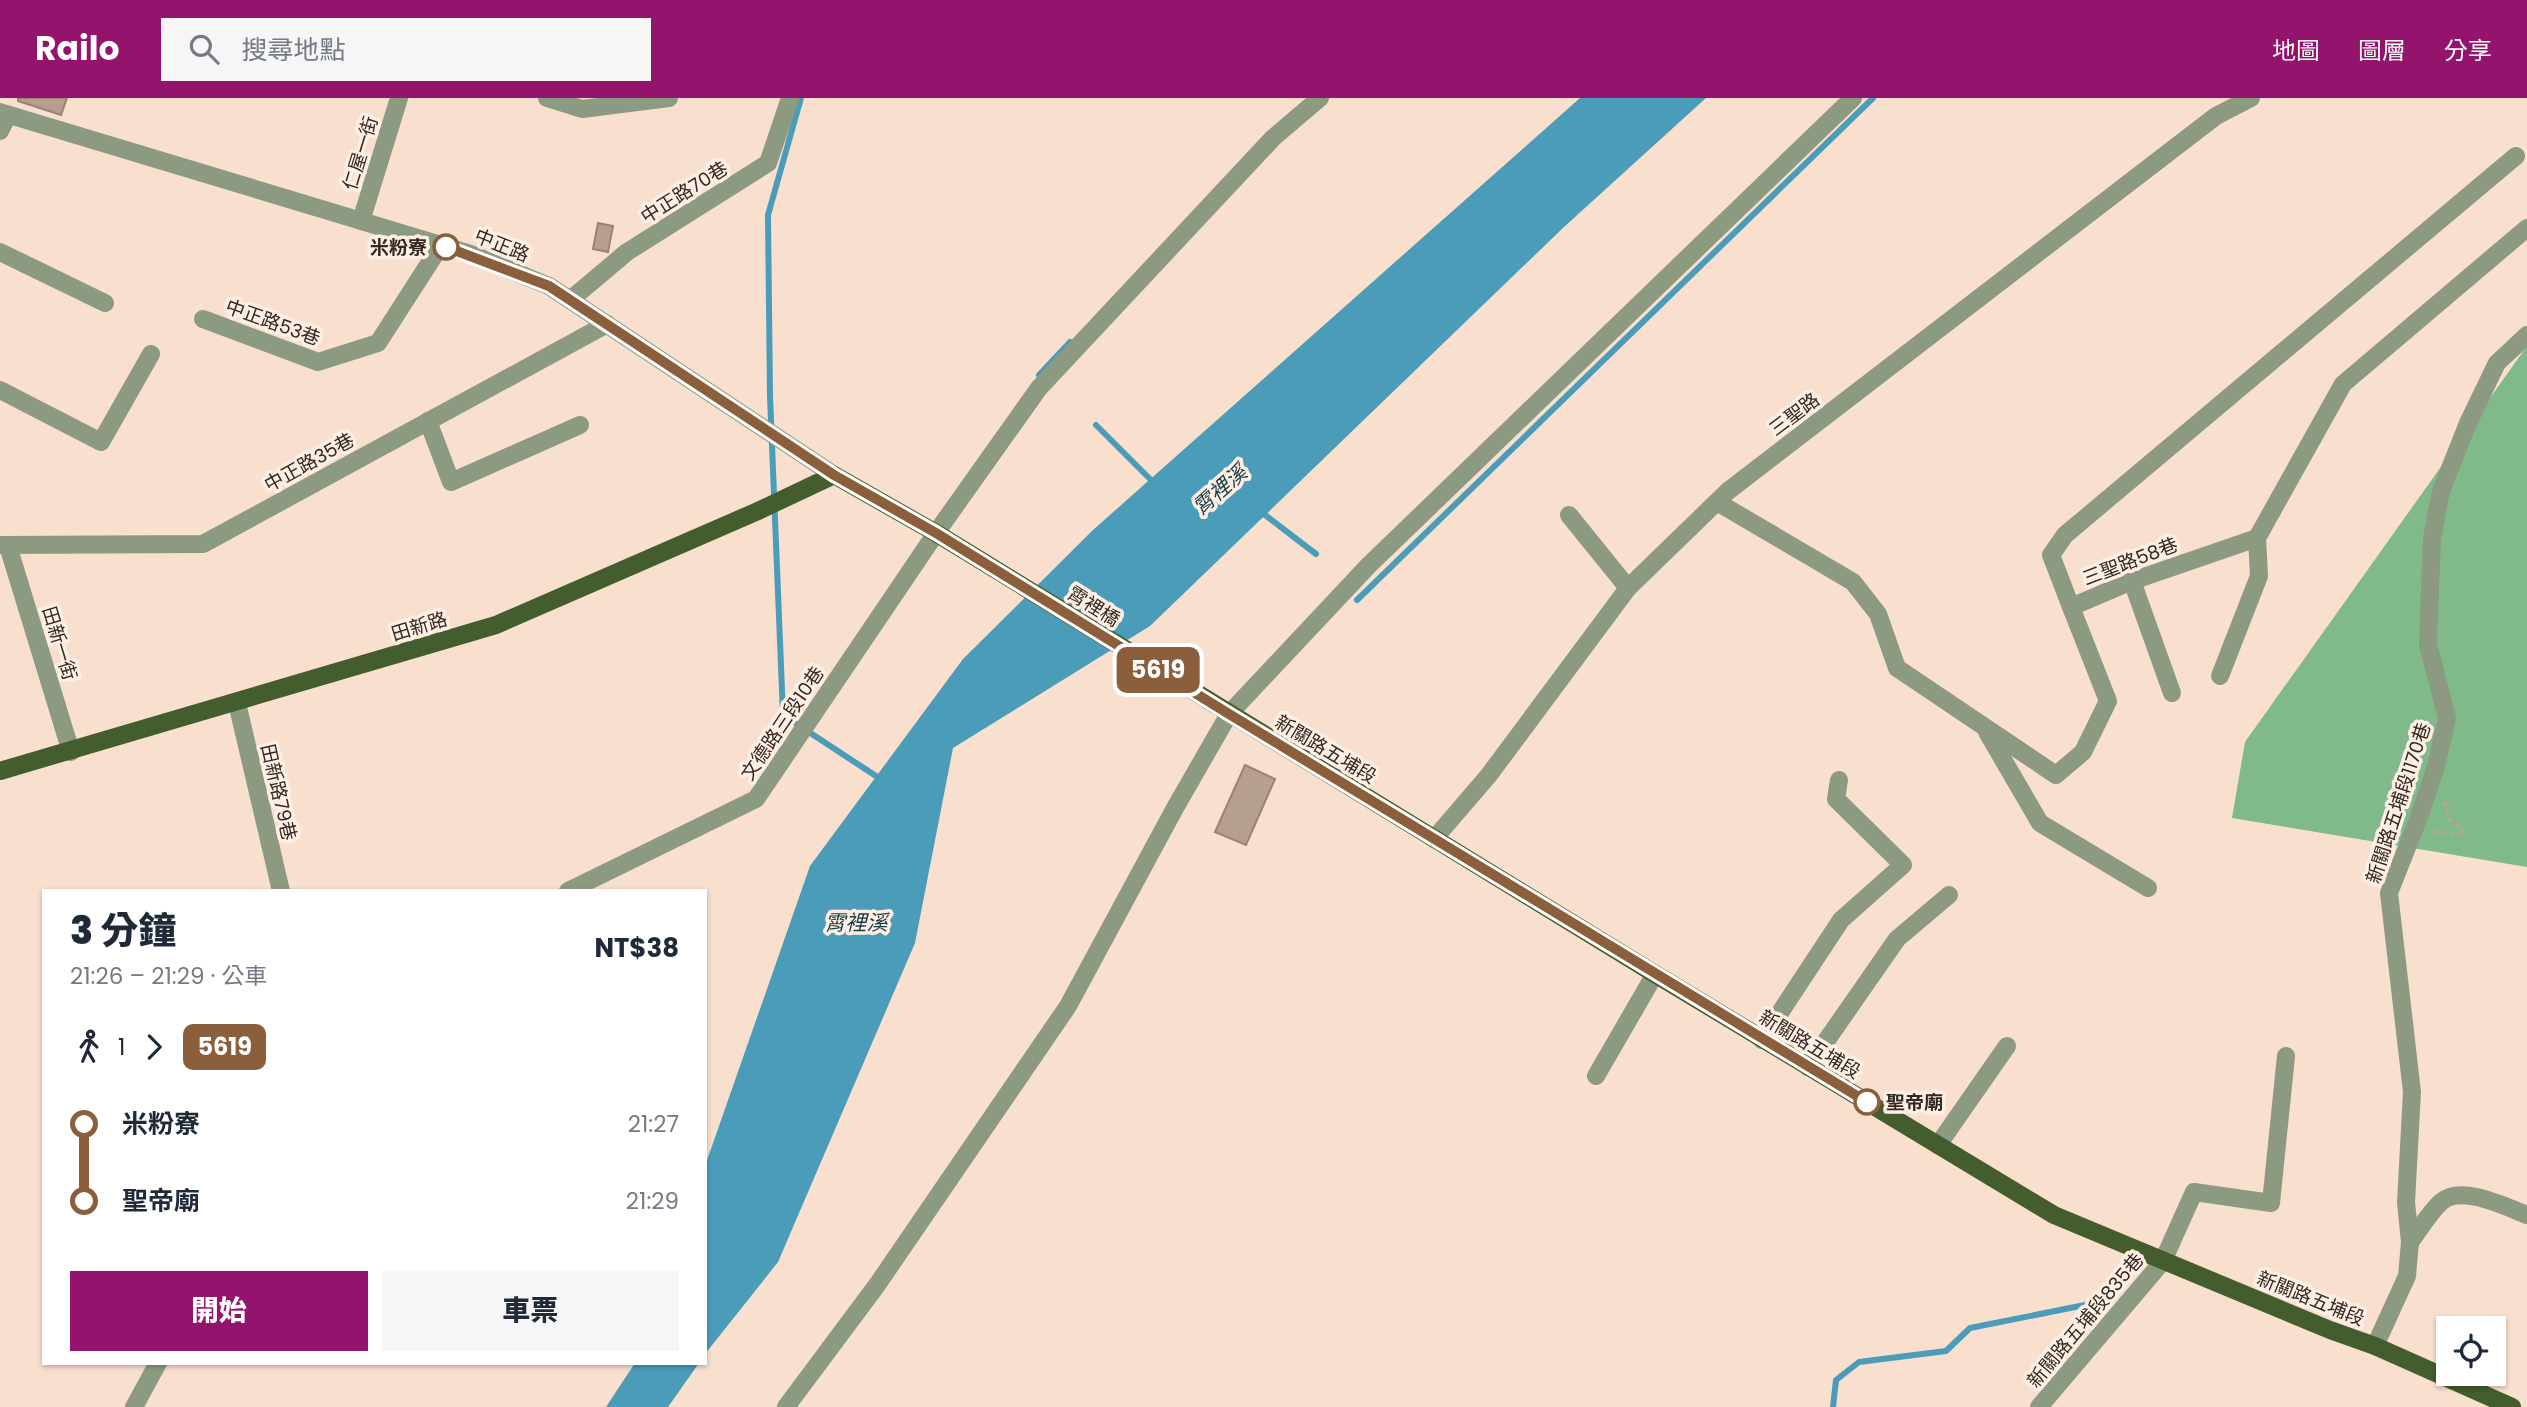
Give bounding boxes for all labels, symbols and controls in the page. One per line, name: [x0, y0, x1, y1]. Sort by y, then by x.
search box: [161, 18, 651, 81]
text: Railo: [35, 25, 119, 72]
icon: search: [185, 30, 223, 68]
text: 搜尋地點: [241, 32, 345, 68]
text: 地圖: [2272, 34, 2320, 67]
text: 圖層: [2358, 34, 2406, 67]
text: 分享: [2444, 34, 2492, 67]
street label: 仁屋一街: [336, 113, 385, 193]
street label: 中正路70巷: [635, 155, 733, 230]
street label: 中正路: [470, 222, 533, 269]
place label: 米粉寮: [370, 234, 427, 261]
marker: 米粉寮: [433, 234, 459, 260]
street label: 中正路53巷: [222, 293, 324, 352]
street label: 三聖路: [1763, 386, 1825, 442]
street label: 中正路35巷: [259, 427, 359, 498]
water label: 霄裡溪: [1186, 456, 1255, 521]
street label: 三聖路58巷: [2079, 531, 2182, 592]
street label: 霄裡橋: [1062, 580, 1125, 633]
street label: 田新一街: [35, 603, 84, 683]
street label: 田新路: [388, 605, 450, 648]
line badge: 5619: [1109, 647, 1207, 693]
text: 5619: [1131, 653, 1185, 686]
street label: 文德路三段10巷: [734, 661, 831, 786]
street label: 新關路五埔段: [1270, 708, 1382, 790]
street label: 新關路五埔段1170巷: [2360, 719, 2437, 887]
street label: 田新路79巷: [254, 741, 303, 843]
text: 3 分鐘: [70, 904, 176, 957]
water label: 霄裡溪: [825, 908, 890, 937]
text: NT$38: [594, 930, 679, 966]
text: 21:26 – 21:29 · 公車: [70, 960, 268, 992]
street label: 新關路五埔段: [1754, 1003, 1866, 1085]
icon: walk: [70, 1028, 108, 1066]
icon: forward: [135, 1028, 173, 1066]
text: 5619: [197, 1030, 252, 1063]
text: 1: [118, 1031, 125, 1063]
marker: 聖帝廟: [1854, 1089, 1880, 1115]
place label: 聖帝廟: [1886, 1089, 1943, 1116]
text: 米粉寮: [122, 1106, 200, 1142]
text: 21:27: [628, 1108, 679, 1140]
text: 聖帝廟: [122, 1183, 200, 1219]
text: 21:29: [626, 1185, 679, 1217]
street label: 新關路五埔段835巷: [2021, 1247, 2150, 1393]
street label: 新關路五埔段: [2253, 1265, 2369, 1332]
button: 開始: [70, 1271, 368, 1351]
button: 車票: [382, 1271, 679, 1351]
map controls: [2436, 1316, 2506, 1386]
button: locate: [2436, 1316, 2506, 1386]

